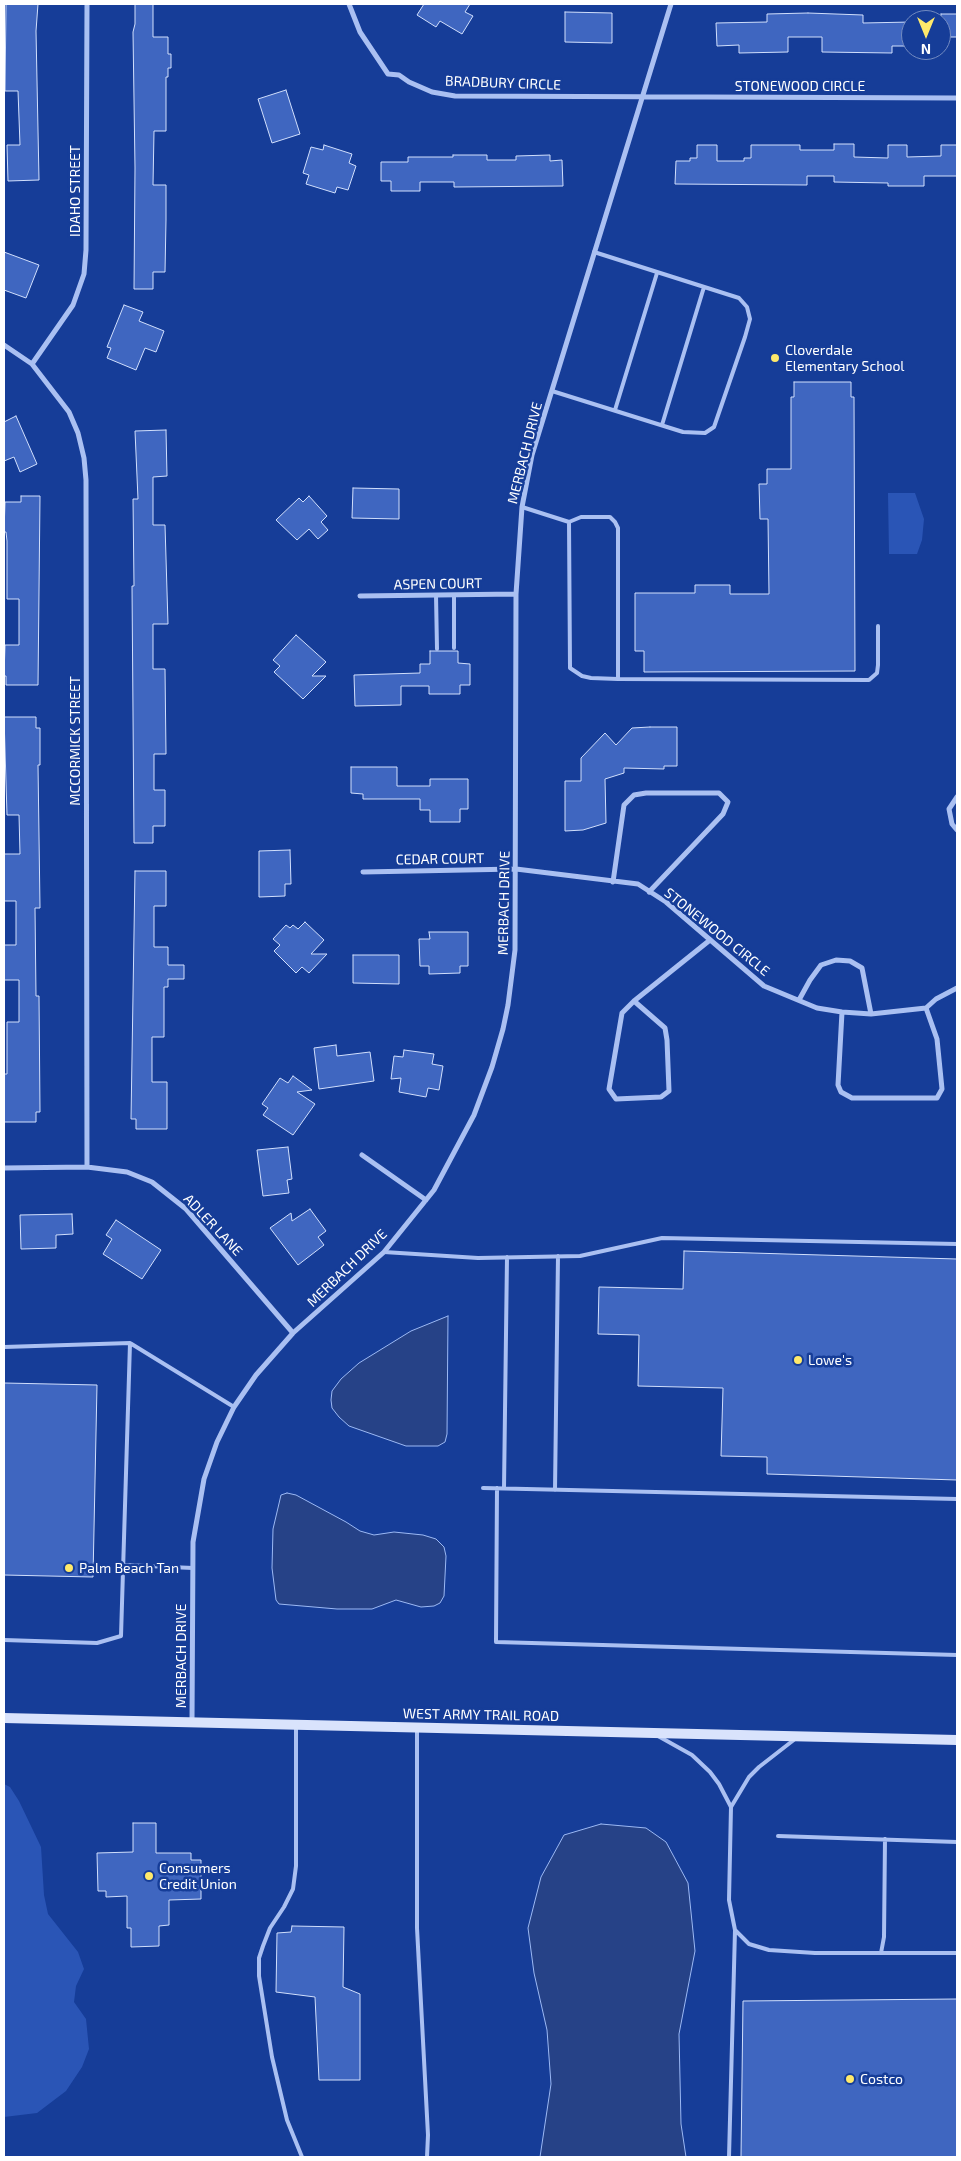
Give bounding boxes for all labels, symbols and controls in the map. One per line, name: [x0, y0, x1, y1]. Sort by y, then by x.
north arrow: [901, 10, 951, 60]
text: N: [921, 41, 931, 58]
street label: BRADBURY CIRCLE: [445, 73, 561, 93]
street label: STONEWOOD CIRCLE: [735, 78, 865, 94]
street label: IDAHO STREET: [67, 145, 83, 237]
place label: Cloverdale Elementary School: [785, 342, 904, 374]
marker: Cloverdale Elementary School: [769, 352, 781, 364]
street label: MERBACH DRIVE: [504, 400, 546, 506]
street label: ASPEN COURT: [393, 575, 483, 593]
street label: MCCORMICK STREET: [67, 676, 83, 806]
street label: CEDAR COURT: [396, 850, 484, 868]
street label: MERBACH DRIVE: [495, 851, 513, 955]
street label: STONEWOOD CIRCLE: [661, 884, 773, 980]
street label: ADLER LANE: [180, 1191, 246, 1259]
street label: MERBACH DRIVE: [304, 1226, 390, 1310]
place label: Lowe's: [808, 1352, 852, 1368]
marker: Lowe's: [792, 1354, 804, 1366]
place label: Palm Beach Tan: [79, 1560, 179, 1576]
marker: Palm Beach Tan: [63, 1562, 75, 1574]
street label: MERBACH DRIVE: [173, 1604, 189, 1708]
street label: WEST ARMY TRAIL ROAD: [403, 1705, 559, 1725]
place label: Consumers Credit Union: [159, 1860, 237, 1892]
marker: Consumers Credit Union: [143, 1870, 155, 1882]
place label: Costco: [860, 2071, 903, 2087]
marker: Costco: [844, 2073, 856, 2085]

